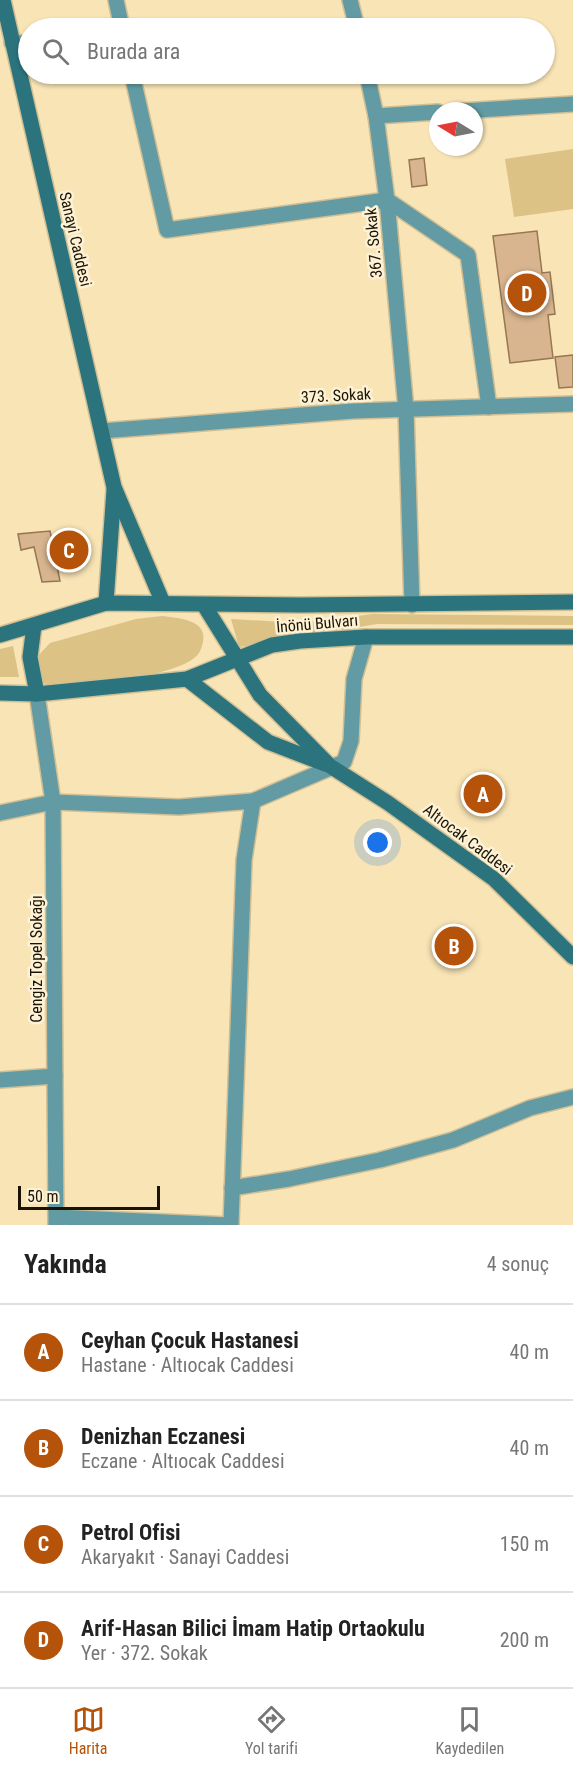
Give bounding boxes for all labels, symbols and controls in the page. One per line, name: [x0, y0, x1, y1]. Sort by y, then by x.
search box: [18, 18, 555, 84]
icon: search: [39, 35, 72, 68]
text: Burada ara: [87, 39, 180, 64]
north arrow: [429, 102, 483, 156]
street label: Sanayi Caddesi: [55, 190, 96, 288]
street label: 367. Sokak: [361, 206, 386, 279]
pin: D: [508, 270, 546, 316]
street label: 373. Sokak: [301, 384, 372, 407]
pin: C: [50, 528, 88, 572]
street label: İnönü Bulvarı: [275, 610, 359, 637]
pin: A: [464, 772, 502, 816]
street label: Altıocak Caddesi: [419, 800, 516, 879]
your location: [363, 828, 392, 857]
street label: Cengiz Topel Sokağı: [27, 895, 46, 1023]
pin: B: [434, 924, 474, 968]
scale bar: [18, 1183, 160, 1210]
text: 50 m: [27, 1187, 59, 1206]
text: Yakında: [24, 1249, 107, 1279]
text: 4 sonuç: [487, 1252, 549, 1276]
text: Ceyhan Çocuk Hastanesi: [81, 1328, 299, 1353]
text: A: [38, 1340, 49, 1364]
text: 40 m: [510, 1340, 549, 1364]
text: Hastane · Altıocak Caddesi: [81, 1353, 294, 1377]
text: Denizhan Eczanesi: [81, 1424, 245, 1449]
text: B: [38, 1436, 49, 1460]
text: 40 m: [510, 1436, 549, 1460]
text: Eczane · Altıocak Caddesi: [81, 1449, 285, 1473]
text: Petrol Ofisi: [81, 1520, 181, 1545]
text: C: [38, 1532, 49, 1556]
text: 150 m: [500, 1532, 549, 1556]
text: Akaryakıt · Sanayi Caddesi: [81, 1545, 289, 1569]
text: Arif-Hasan Bilici İmam Hatip Ortaokulu: [81, 1616, 425, 1641]
text: D: [38, 1628, 49, 1652]
text: 200 m: [500, 1628, 549, 1652]
text: Yer · 372. Sokak: [81, 1641, 208, 1665]
tab: Harita: [69, 1703, 107, 1758]
tab: Yol tarifi: [245, 1703, 298, 1758]
tab: Kaydedilen: [435, 1703, 504, 1758]

